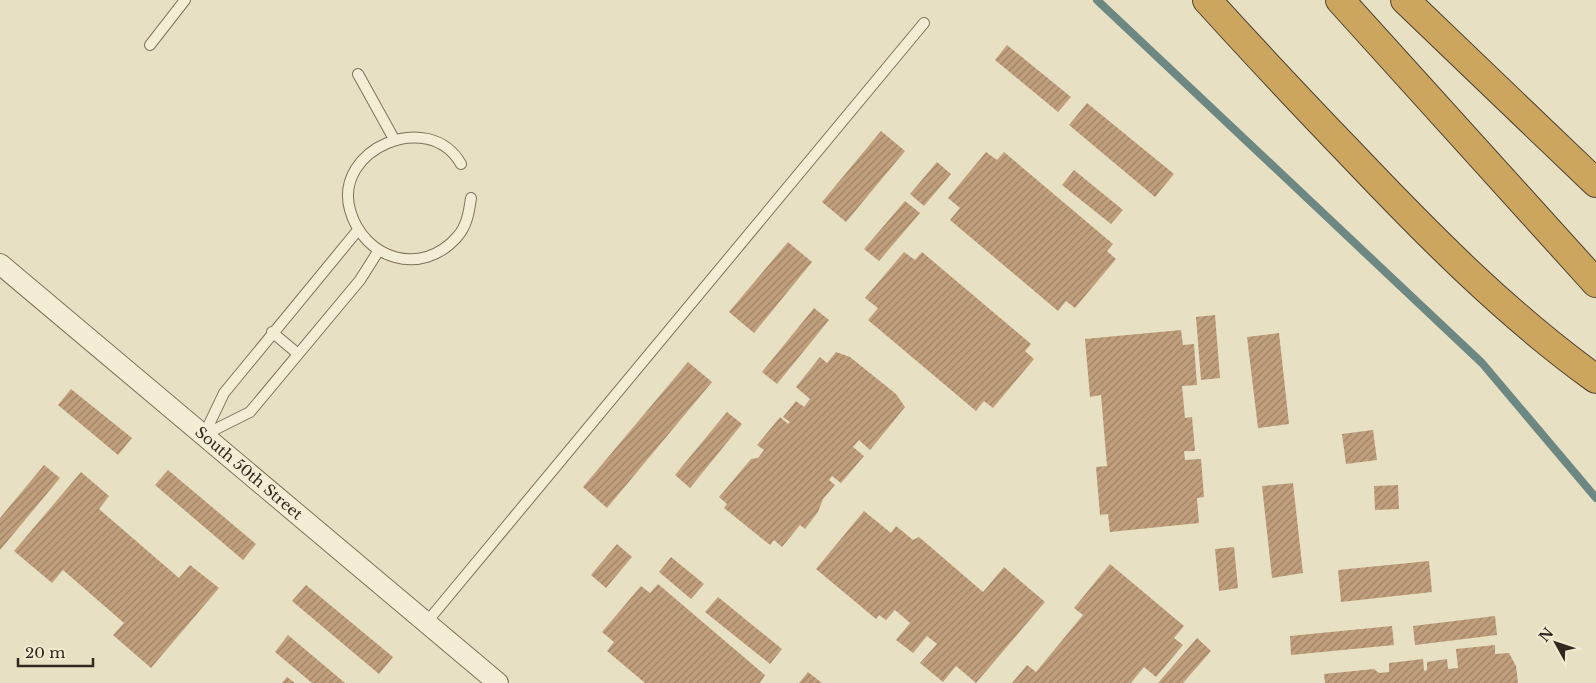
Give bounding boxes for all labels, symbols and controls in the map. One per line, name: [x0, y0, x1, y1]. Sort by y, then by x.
street label: South 50th Street: [191, 422, 307, 524]
north arrow: [1531, 618, 1581, 668]
text: N: [1535, 624, 1557, 645]
scale bar: [18, 636, 92, 668]
text: 20 m: [25, 643, 65, 662]

